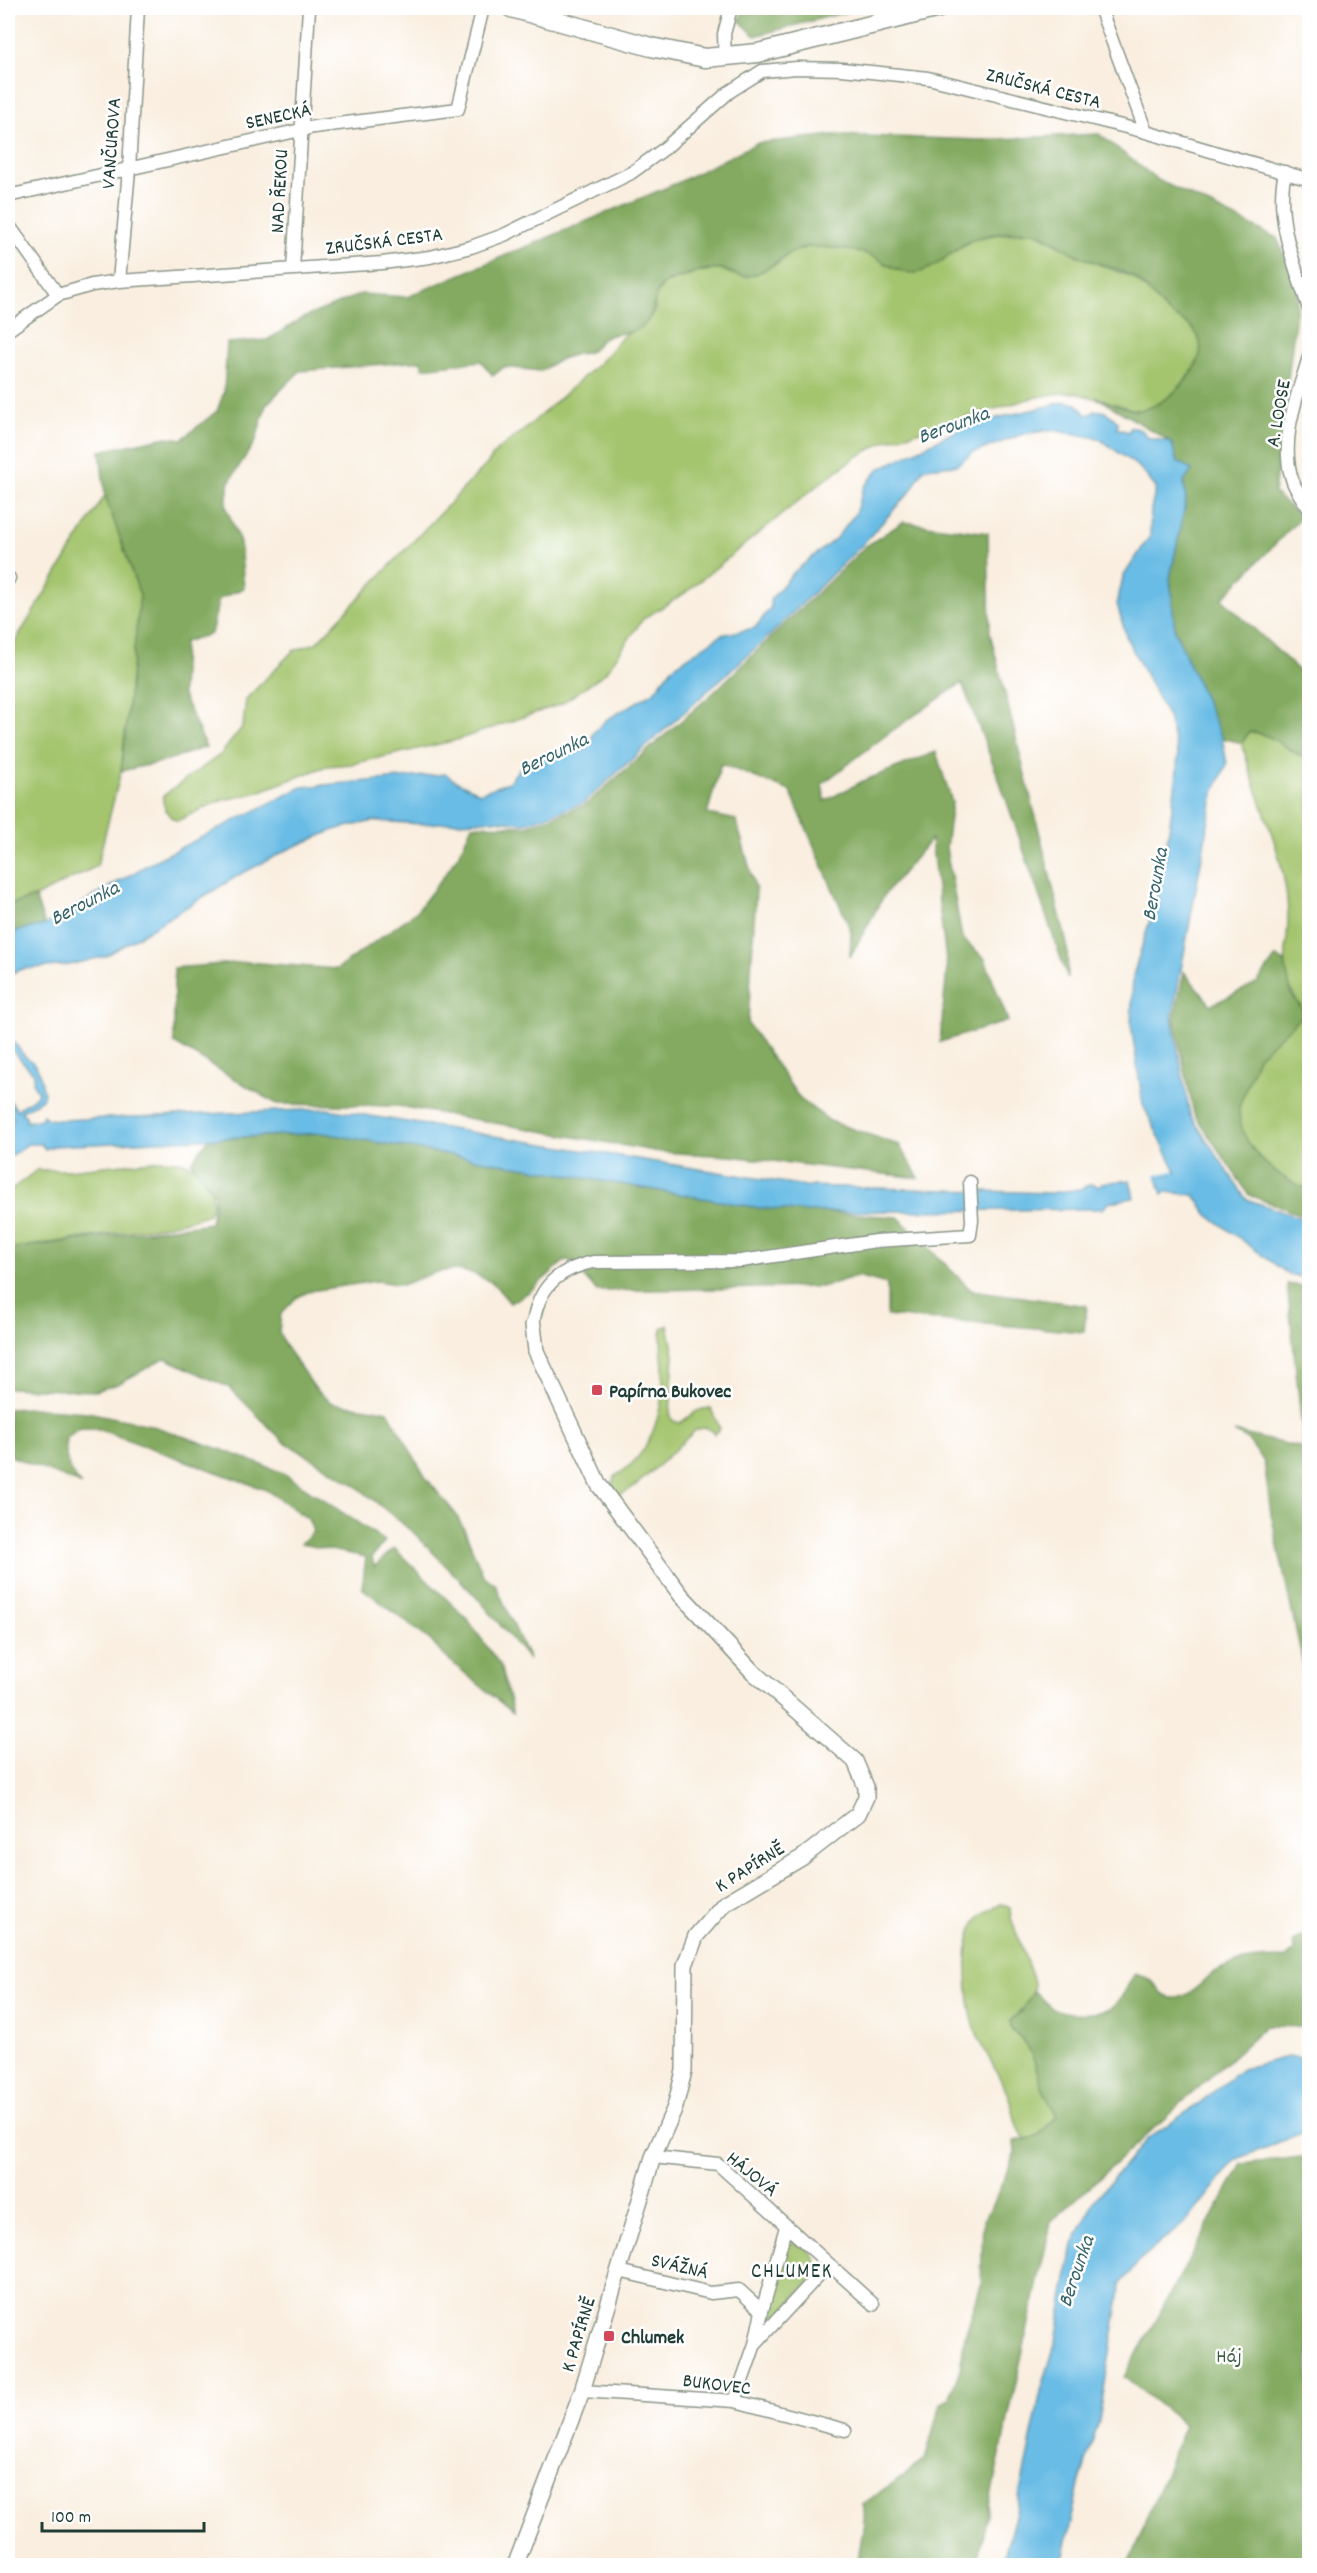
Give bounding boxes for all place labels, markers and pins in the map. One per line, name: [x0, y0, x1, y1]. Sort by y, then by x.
place label: Papírna Bukovec: [609, 1379, 731, 1407]
marker: Papírna Bukovec: [590, 1383, 604, 1397]
place label: Chlumek: [621, 2325, 684, 2353]
marker: Chlumek: [602, 2329, 616, 2343]

